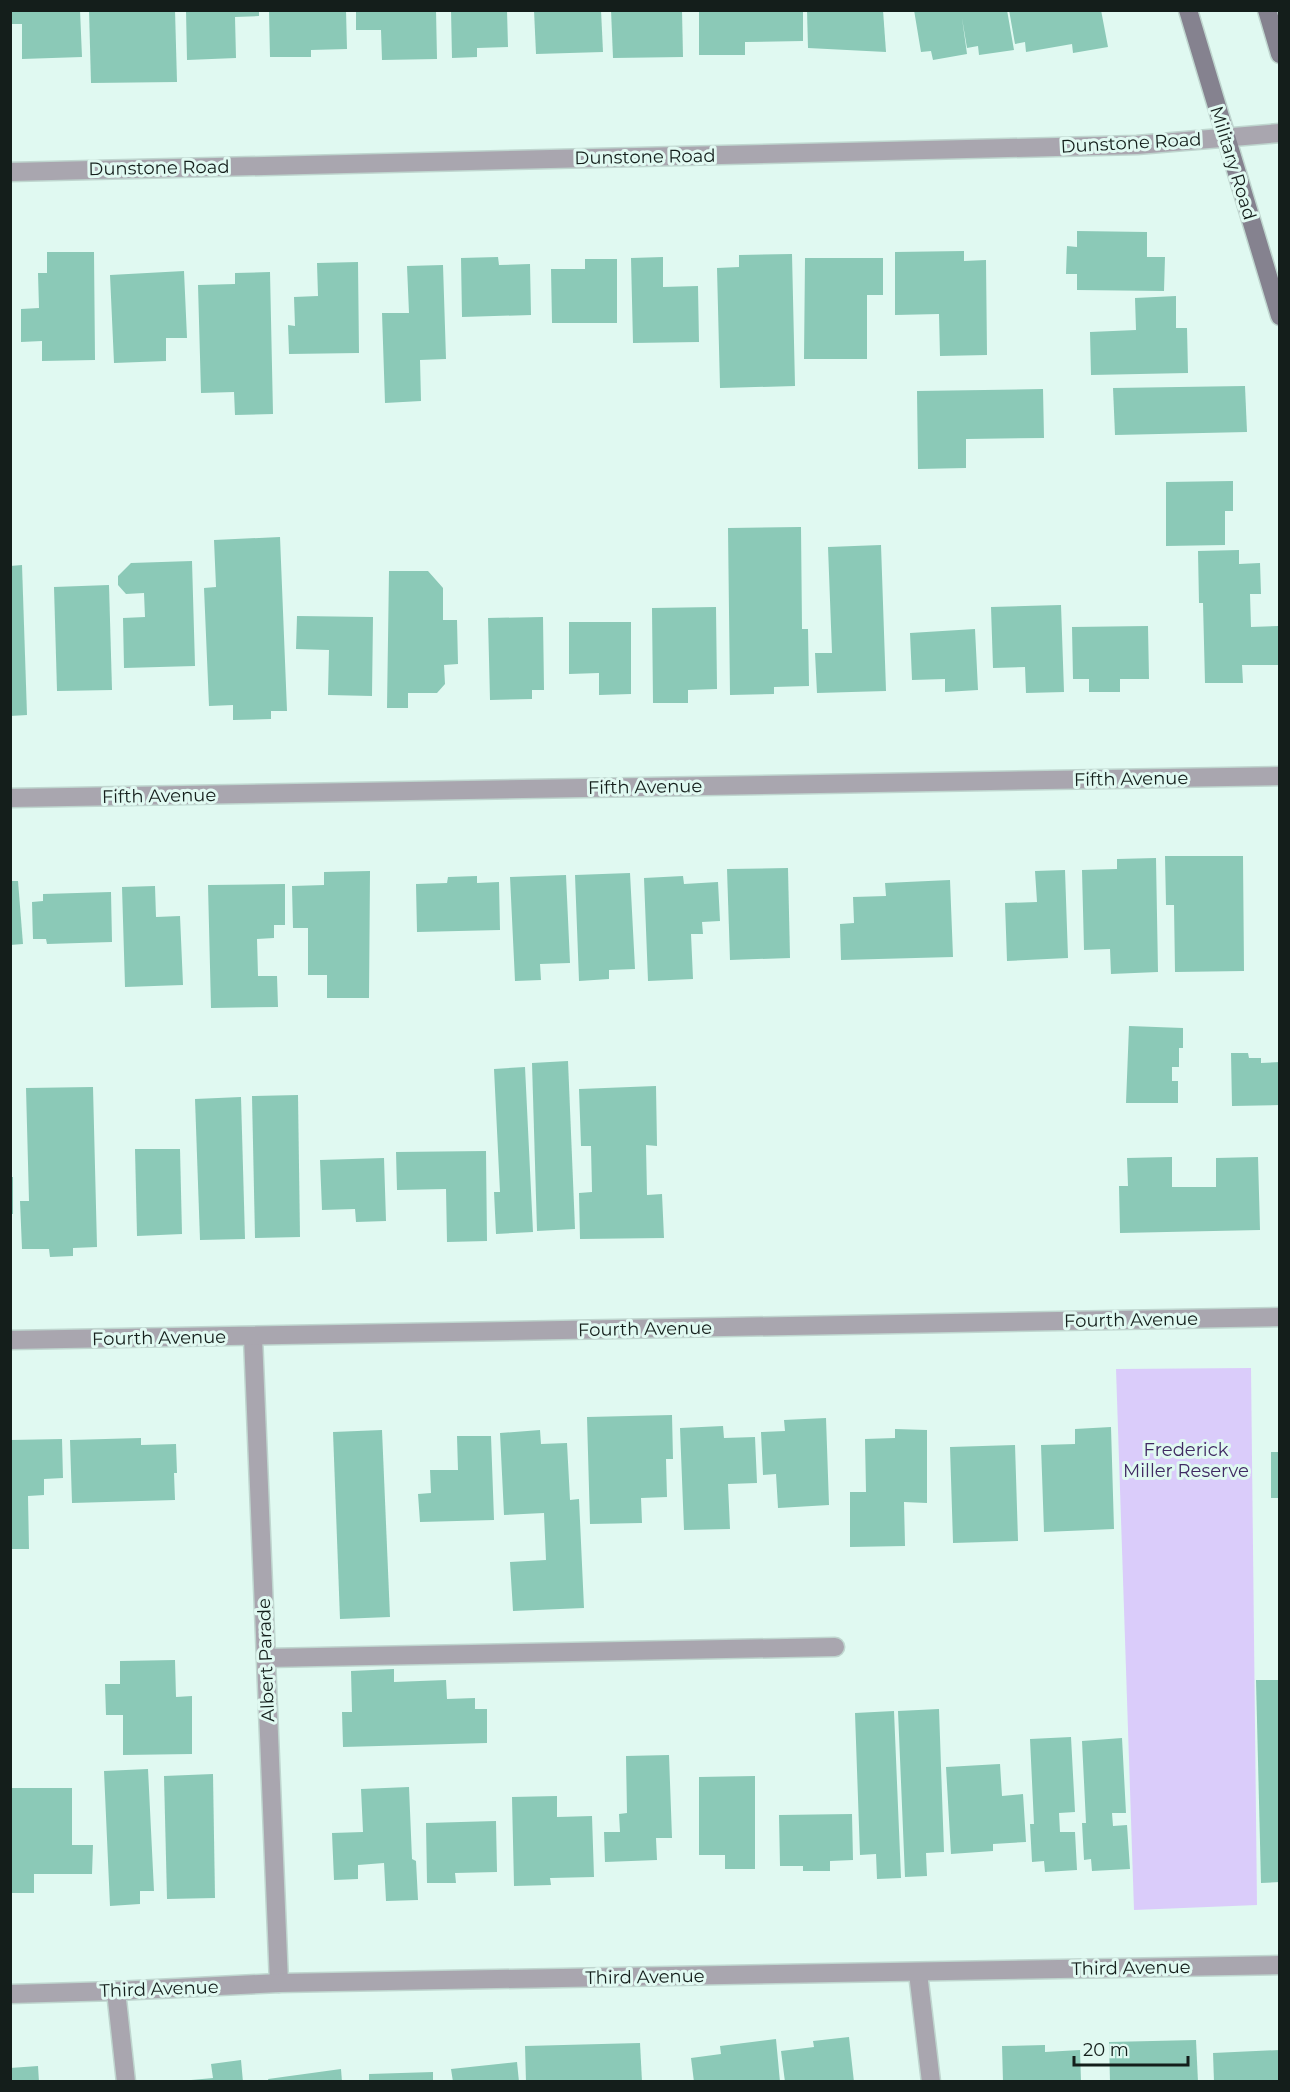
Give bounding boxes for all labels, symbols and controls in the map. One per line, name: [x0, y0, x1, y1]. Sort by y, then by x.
street label: Military Road: [1205, 103, 1261, 223]
street label: Dunstone Road: [1060, 128, 1202, 158]
street label: Dunstone Road: [574, 145, 716, 169]
street label: Dunstone Road: [88, 156, 230, 180]
street label: Fifth Avenue: [1074, 767, 1189, 791]
street label: Fifth Avenue: [588, 775, 703, 799]
street label: Fifth Avenue: [102, 784, 217, 808]
street label: Fourth Avenue: [1064, 1308, 1198, 1332]
street label: Fourth Avenue: [578, 1317, 712, 1341]
street label: Fourth Avenue: [92, 1326, 226, 1350]
park label: Frederick Miller Reserve: [1123, 1439, 1249, 1482]
street label: Albert Parade: [253, 1598, 279, 1722]
street label: Third Avenue: [1071, 1956, 1191, 1980]
street label: Third Avenue: [585, 1965, 705, 1989]
street label: Third Avenue: [99, 1976, 219, 2002]
scale bar: [1074, 2029, 1188, 2067]
text: 20 m: [1083, 2039, 1129, 2061]

